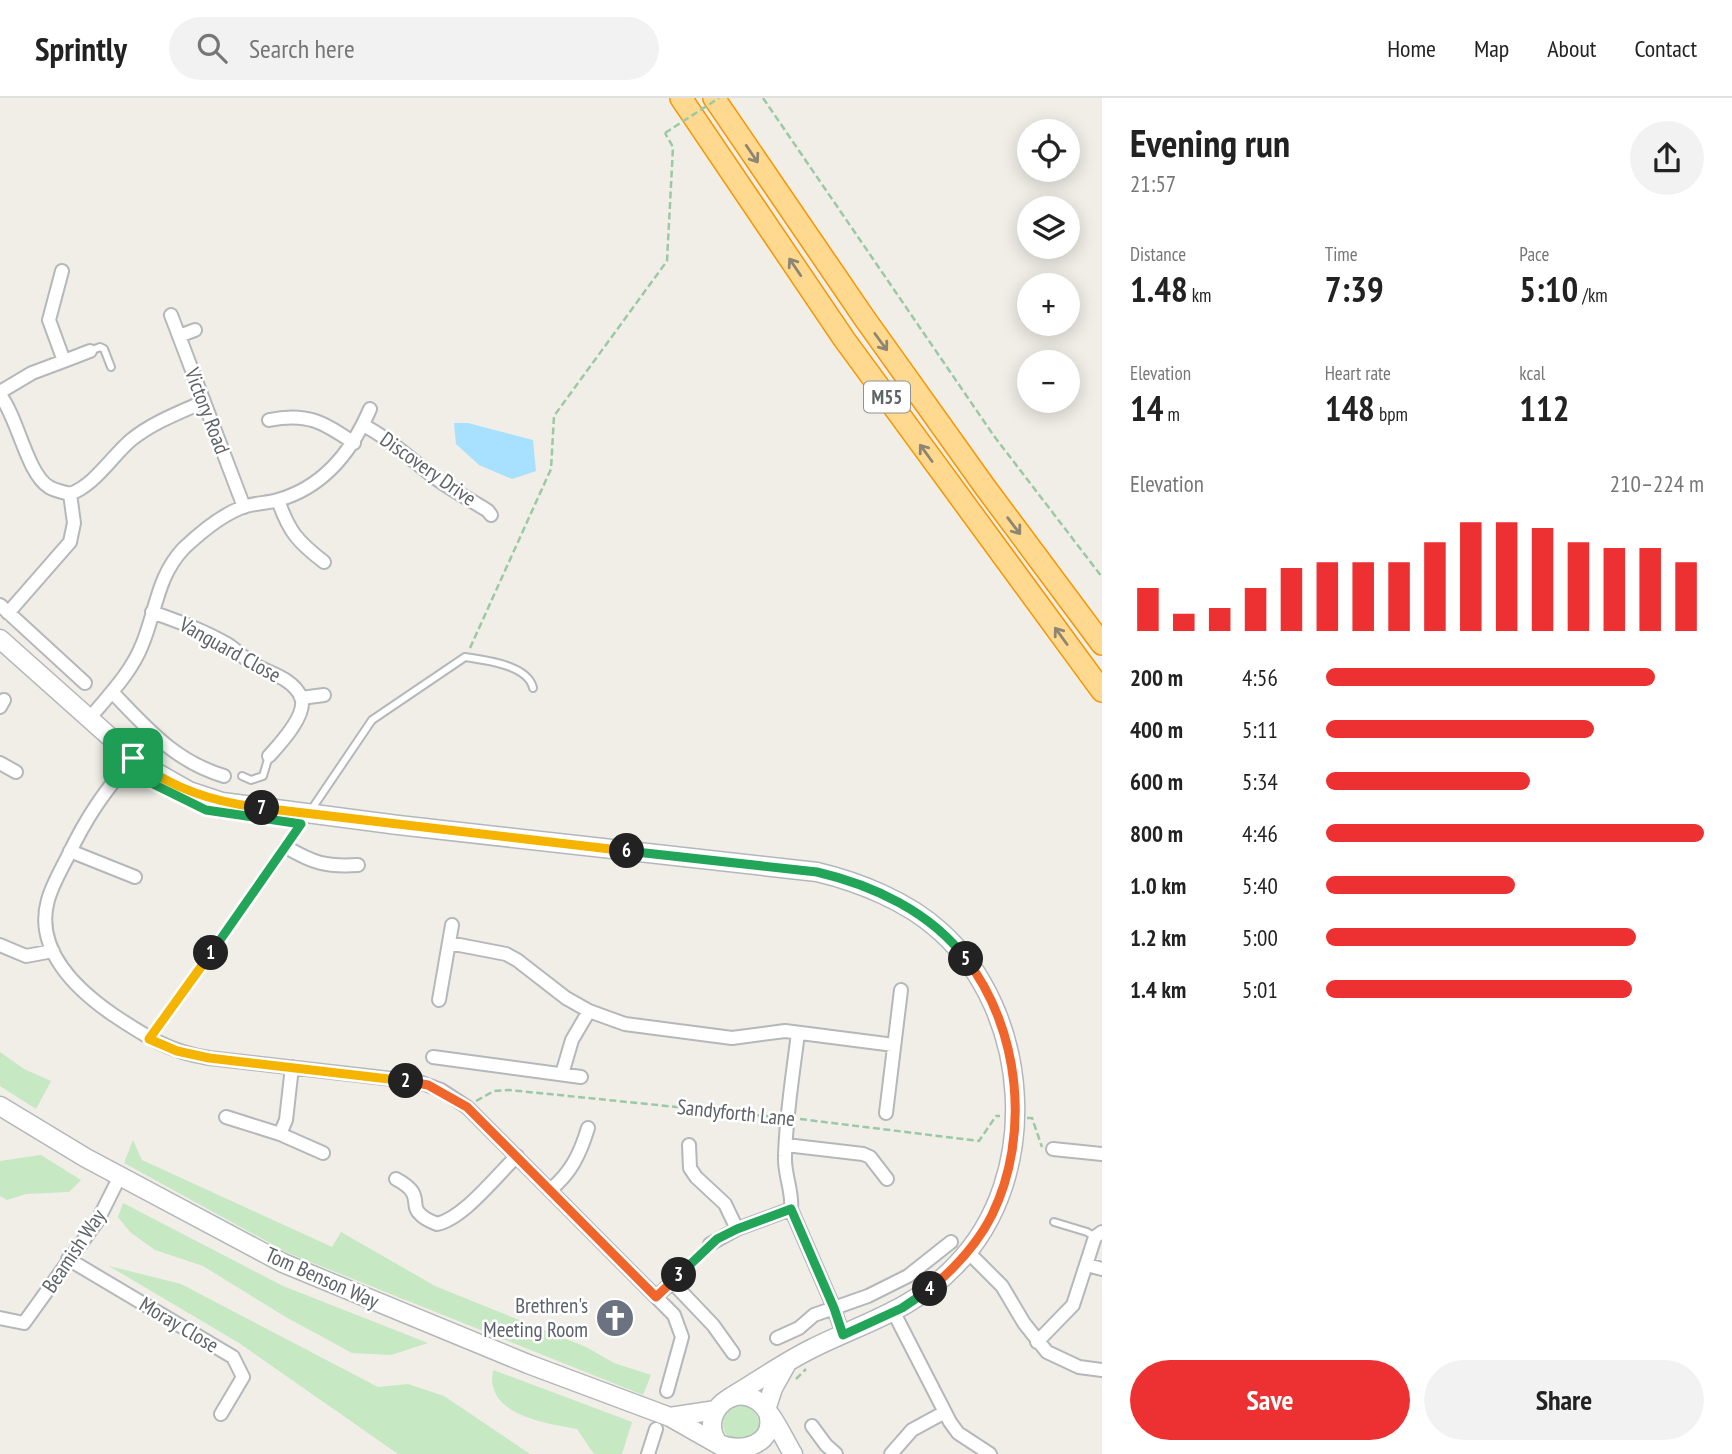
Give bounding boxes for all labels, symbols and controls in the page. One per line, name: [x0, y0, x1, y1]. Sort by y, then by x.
search box: [169, 17, 659, 80]
text: Sprintly: [35, 27, 127, 70]
icon: search: [193, 29, 231, 67]
text: Search here: [249, 32, 355, 65]
text: Home: [1387, 33, 1436, 64]
text: Map: [1474, 33, 1509, 64]
text: About: [1547, 33, 1596, 64]
text: Contact: [1634, 33, 1697, 64]
text: Evening run: [1130, 118, 1290, 167]
map controls: [1017, 119, 1080, 413]
button: locate: [1017, 119, 1080, 182]
button: share: [1630, 121, 1704, 195]
one-way arrow: [745, 144, 759, 164]
text: 21:57: [1130, 169, 1176, 198]
button: layers: [1017, 196, 1080, 259]
text: Distance: [1130, 242, 1186, 266]
text: Time: [1325, 242, 1358, 266]
text: Pace: [1519, 242, 1549, 266]
one-way arrow: [788, 257, 802, 277]
text: 1.48: [1130, 266, 1188, 312]
text: 7:39: [1325, 266, 1384, 312]
text: 5:10: [1519, 266, 1578, 312]
button: +: [1017, 273, 1080, 336]
text: km: [1188, 283, 1211, 307]
text: /km: [1578, 283, 1608, 307]
one-way arrow: [874, 332, 888, 351]
button: −: [1017, 350, 1080, 413]
text: Elevation: [1130, 361, 1191, 385]
text: Heart rate: [1325, 361, 1391, 385]
text: kcal: [1519, 361, 1545, 385]
street label: Victory Road: [178, 363, 236, 458]
road number: M55: [864, 382, 910, 412]
text: 14: [1130, 385, 1163, 431]
text: 148: [1325, 385, 1375, 431]
text: 112: [1519, 385, 1570, 431]
text: m: [1163, 402, 1180, 426]
text: bpm: [1375, 402, 1408, 426]
street label: Discovery Drive: [375, 426, 482, 512]
one-way arrow: [919, 444, 934, 462]
text: Elevation: [1130, 469, 1204, 498]
text: 210–224 m: [1610, 469, 1704, 498]
one-way arrow: [1007, 517, 1022, 535]
street label: Vanguard Close: [174, 610, 286, 688]
one-way arrow: [1054, 627, 1068, 646]
text: 200 m: [1130, 663, 1183, 692]
text: 4:56: [1242, 663, 1278, 692]
text: 400 m: [1130, 715, 1183, 744]
text: 5:11: [1242, 715, 1278, 744]
pin: [103, 728, 163, 788]
icon: arrive: [114, 739, 152, 777]
text: 600 m: [1130, 767, 1183, 796]
text: 5:34: [1242, 767, 1278, 796]
pin: 7: [244, 790, 280, 826]
text: 7: [257, 795, 266, 819]
text: 800 m: [1130, 819, 1183, 848]
text: 4:46: [1242, 819, 1278, 848]
pin: 6: [610, 834, 644, 868]
text: 6: [622, 838, 631, 862]
text: 1.0 km: [1130, 871, 1186, 900]
text: 5:40: [1242, 871, 1278, 900]
text: 1.2 km: [1130, 923, 1186, 952]
text: 5:00: [1242, 923, 1278, 952]
pin: 1: [194, 936, 228, 970]
text: 1: [206, 940, 215, 964]
pin: 5: [948, 942, 984, 976]
text: 5: [961, 946, 970, 970]
text: 1.4 km: [1130, 975, 1186, 1004]
text: 5:01: [1242, 975, 1278, 1004]
pin: 2: [388, 1063, 424, 1098]
text: 2: [401, 1068, 410, 1092]
street label: Sandyforth Lane: [676, 1093, 796, 1132]
street label: Beamish Way: [36, 1204, 111, 1298]
street label: Tom Benson Way: [261, 1241, 383, 1315]
pin: 3: [662, 1258, 696, 1292]
text: 3: [674, 1262, 683, 1286]
pin: 4: [912, 1272, 948, 1306]
text: 4: [925, 1276, 934, 1300]
street label: Moray Close: [135, 1290, 224, 1359]
place label: Brethren's Meeting Room: [483, 1292, 588, 1343]
church icon: Brethren's Meeting Room: [594, 1297, 636, 1339]
button: Save: [1130, 1360, 1410, 1440]
button: Share: [1424, 1360, 1704, 1440]

